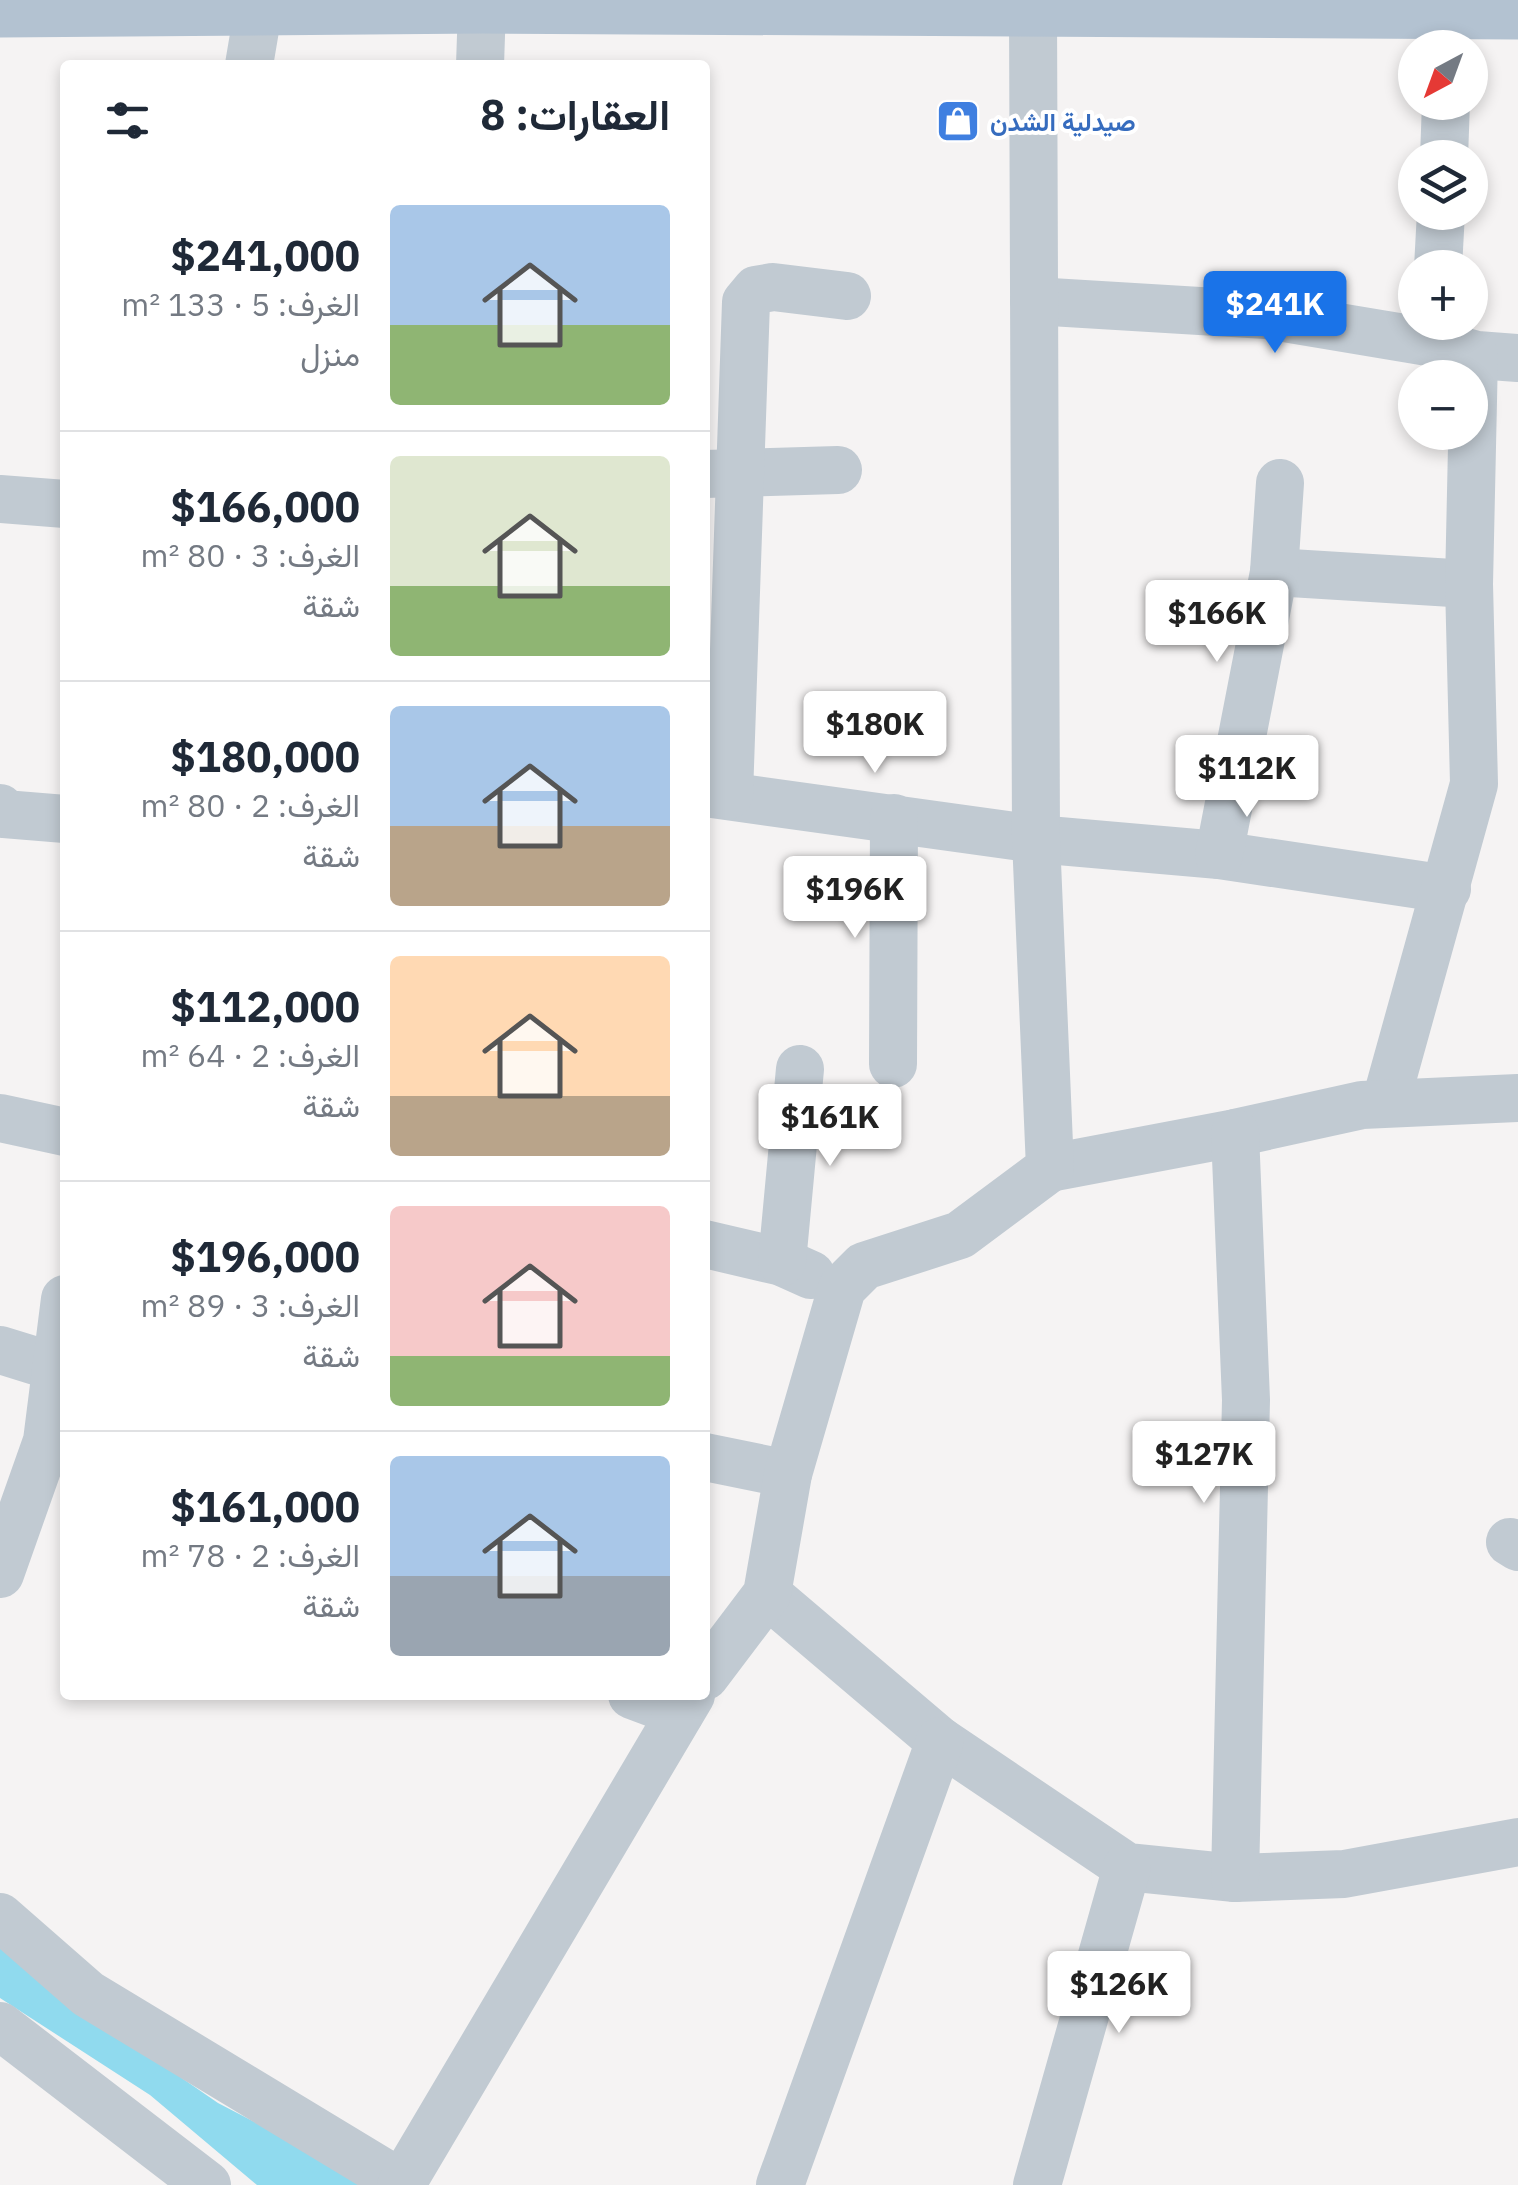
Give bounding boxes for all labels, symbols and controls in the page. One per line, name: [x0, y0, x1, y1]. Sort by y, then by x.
north arrow: [1398, 30, 1488, 120]
map controls: [1398, 30, 1488, 450]
text: العقارات: 8: [480, 87, 670, 142]
icon: filters: [100, 93, 155, 148]
shop icon: صيدلية الشدن: [935, 98, 981, 144]
place label: صيدلية الشدن: [990, 105, 1136, 138]
button: layers: [1398, 140, 1488, 230]
text: $241,000: [171, 228, 360, 283]
icon: home: [470, 245, 590, 365]
button: +: [1398, 250, 1488, 340]
pin: $241K: [1205, 271, 1345, 356]
text: $241K: [1225, 282, 1325, 324]
text: الغرف: 5 · 133 m²: [121, 283, 360, 325]
text: منزل: [300, 333, 360, 375]
button: −: [1398, 360, 1488, 450]
text: $166,000: [171, 479, 360, 534]
icon: home: [470, 496, 590, 616]
text: الغرف: 3 · 80 m²: [141, 534, 360, 576]
pin: $166K: [1147, 580, 1287, 665]
text: شقة: [302, 584, 360, 626]
text: $166K: [1167, 591, 1267, 633]
pin: $180K: [805, 691, 945, 776]
text: $180K: [825, 702, 925, 744]
text: $180,000: [171, 729, 360, 784]
pin: $112K: [1177, 735, 1317, 820]
icon: home: [470, 746, 590, 866]
text: $112K: [1197, 746, 1297, 788]
text: الغرف: 2 · 80 m²: [141, 784, 360, 826]
text: شقة: [302, 834, 360, 876]
pin: $196K: [785, 856, 925, 941]
text: $196K: [805, 867, 905, 909]
text: $112,000: [171, 979, 360, 1034]
icon: home: [470, 996, 590, 1116]
text: الغرف: 2 · 64 m²: [141, 1034, 360, 1076]
text: شقة: [302, 1084, 360, 1126]
pin: $161K: [760, 1084, 900, 1169]
text: $161K: [780, 1095, 880, 1137]
text: $196,000: [171, 1229, 360, 1284]
icon: home: [470, 1246, 590, 1366]
text: الغرف: 3 · 89 m²: [141, 1284, 360, 1326]
text: شقة: [302, 1334, 360, 1376]
pin: $127K: [1134, 1421, 1274, 1506]
text: $127K: [1154, 1432, 1254, 1474]
text: $161,000: [171, 1479, 360, 1534]
icon: home: [470, 1496, 590, 1616]
text: الغرف: 2 · 78 m²: [141, 1534, 360, 1576]
text: شقة: [302, 1584, 360, 1626]
pin: $126K: [1049, 1951, 1189, 2036]
text: $126K: [1069, 1962, 1169, 2004]

